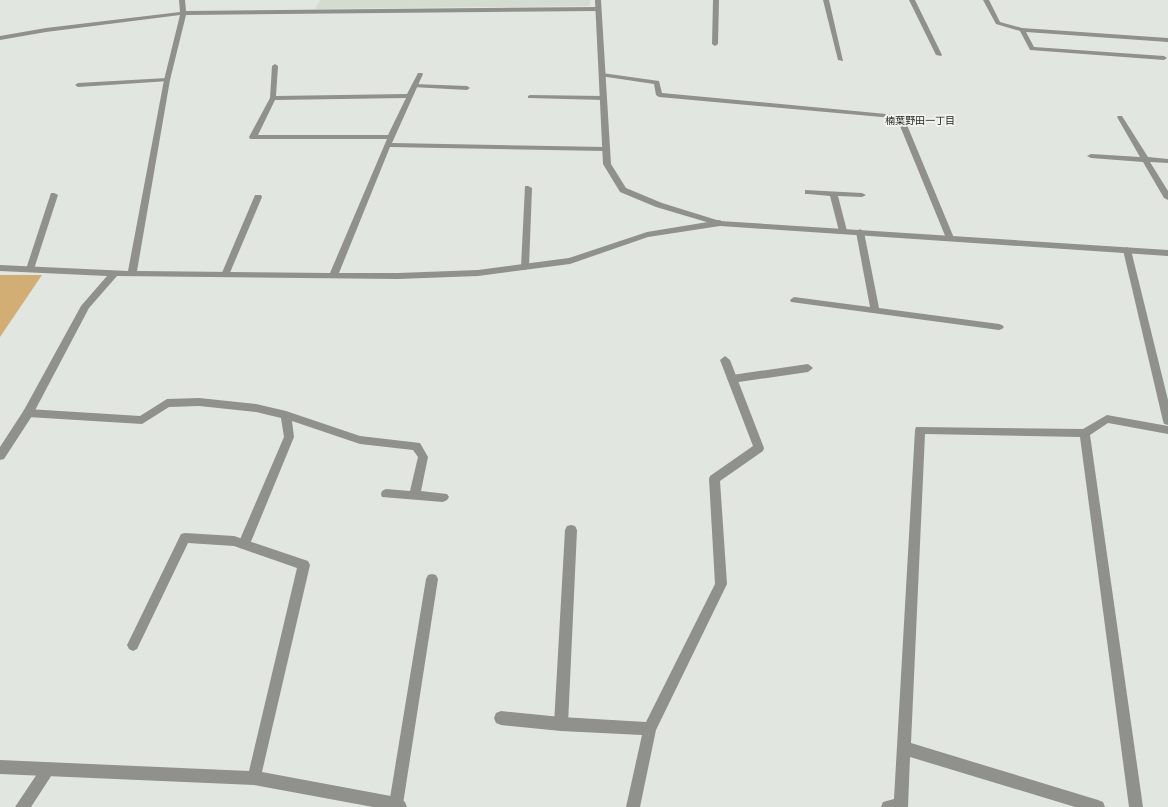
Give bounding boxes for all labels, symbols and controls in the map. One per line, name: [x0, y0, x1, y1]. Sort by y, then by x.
district label: 楠葉野田一丁目: [885, 113, 955, 127]

